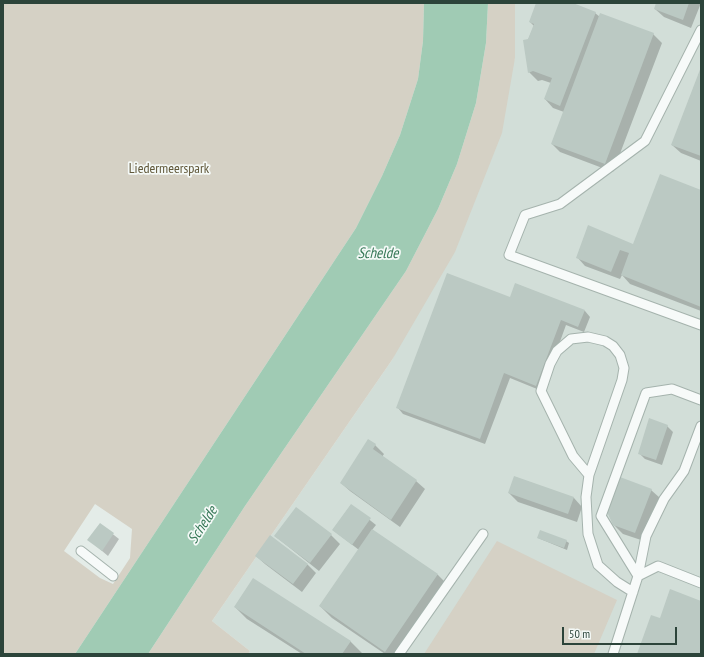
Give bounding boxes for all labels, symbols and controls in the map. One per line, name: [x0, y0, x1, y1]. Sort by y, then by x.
park label: Liedermeerspark: [129, 161, 209, 177]
water label: Schelde: [358, 245, 398, 263]
water label: Schelde: [184, 503, 222, 547]
scale bar: [564, 619, 679, 645]
text: 50 m: [569, 626, 590, 641]

